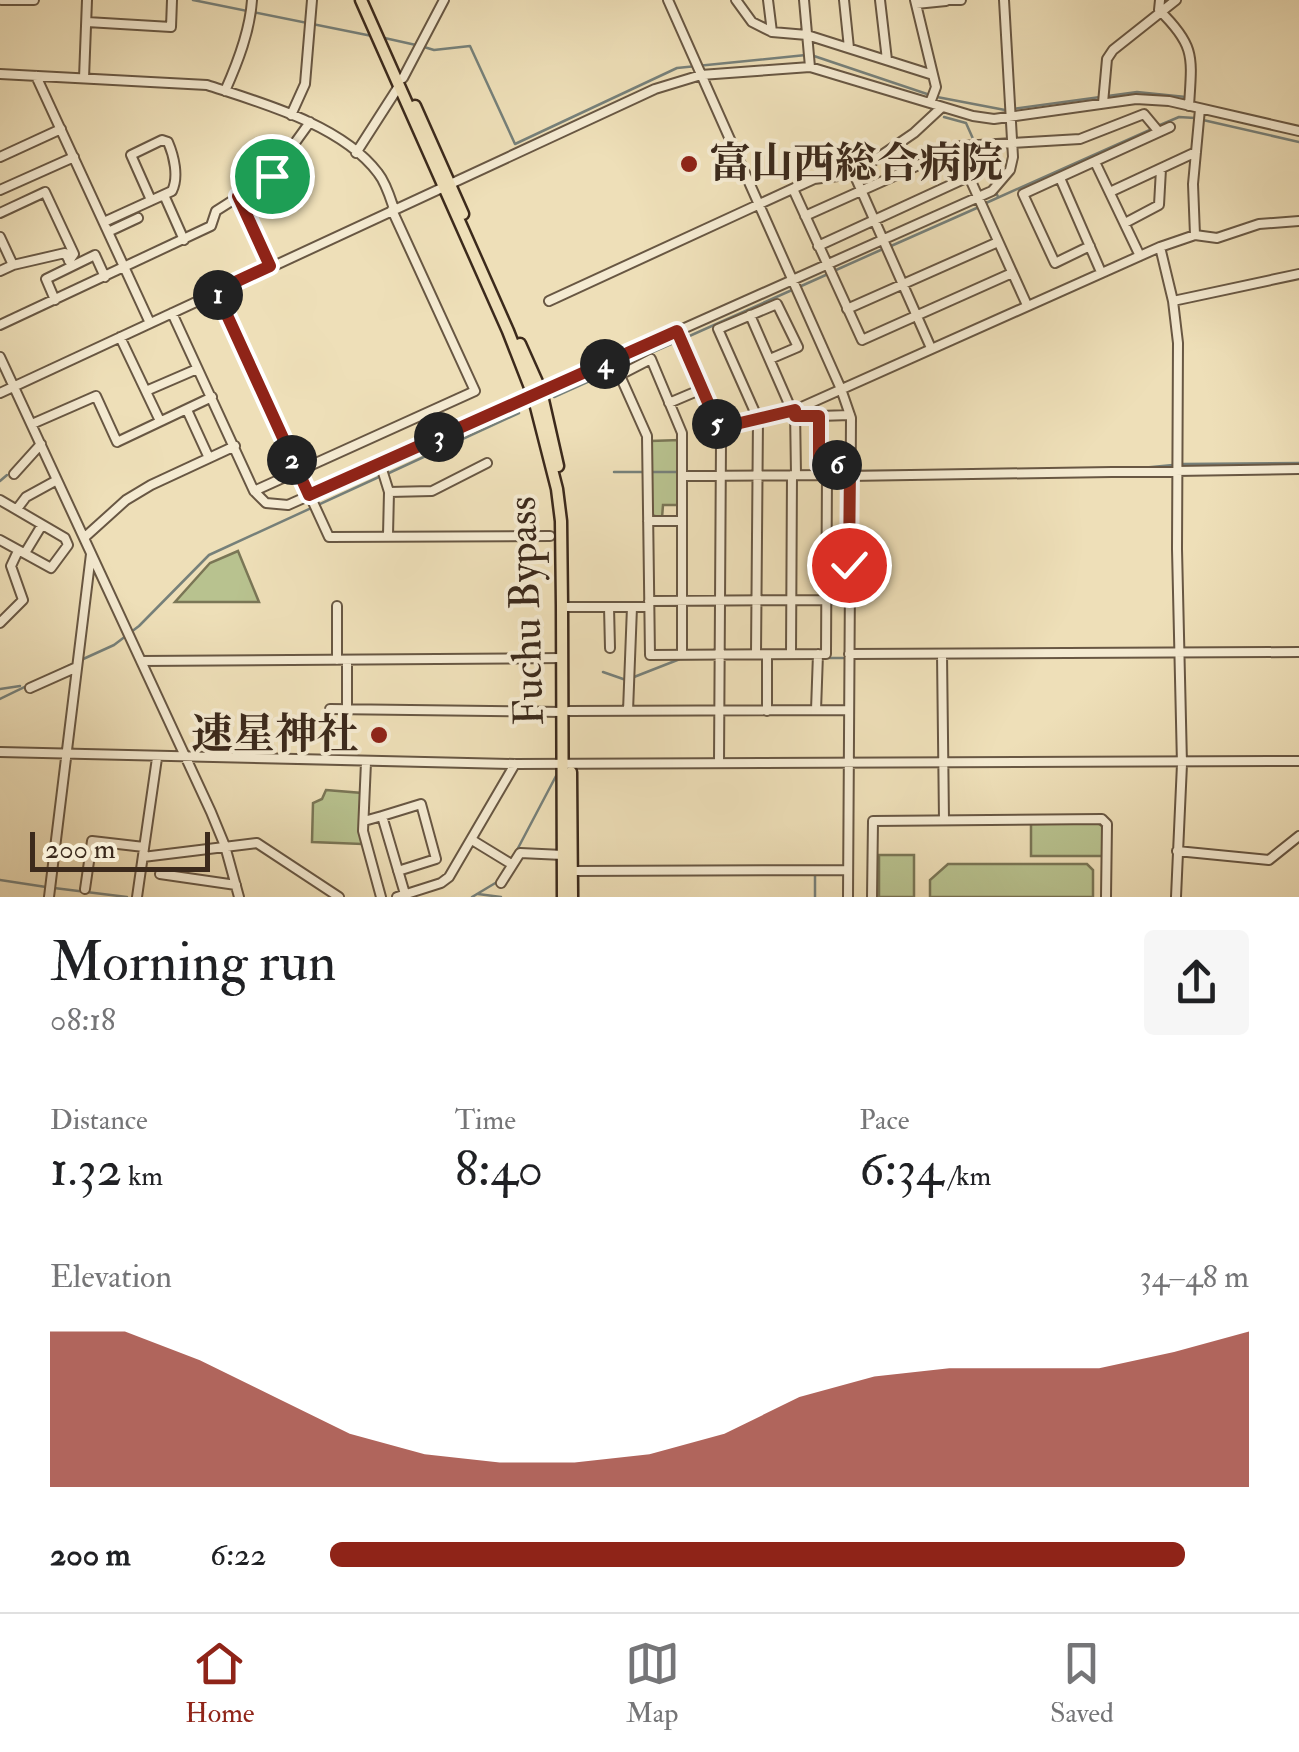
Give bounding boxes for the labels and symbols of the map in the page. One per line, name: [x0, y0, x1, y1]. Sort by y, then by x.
pin: [230, 134, 315, 219]
place label: 富山西総合病院: [709, 138, 1003, 190]
marker: 富山西総合病院: [678, 153, 700, 175]
pin: 1: [193, 270, 243, 320]
pin: 4: [580, 339, 630, 389]
pin: 5: [692, 399, 742, 449]
pin: 3: [414, 412, 464, 462]
pin: 2: [267, 435, 317, 485]
pin: 6: [812, 440, 862, 490]
street label: Fuchu Bypass: [496, 495, 556, 727]
pin: [807, 523, 892, 608]
place label: 速星神社: [191, 709, 359, 761]
marker: 速星神社: [368, 724, 390, 746]
scale bar: [30, 827, 210, 871]

